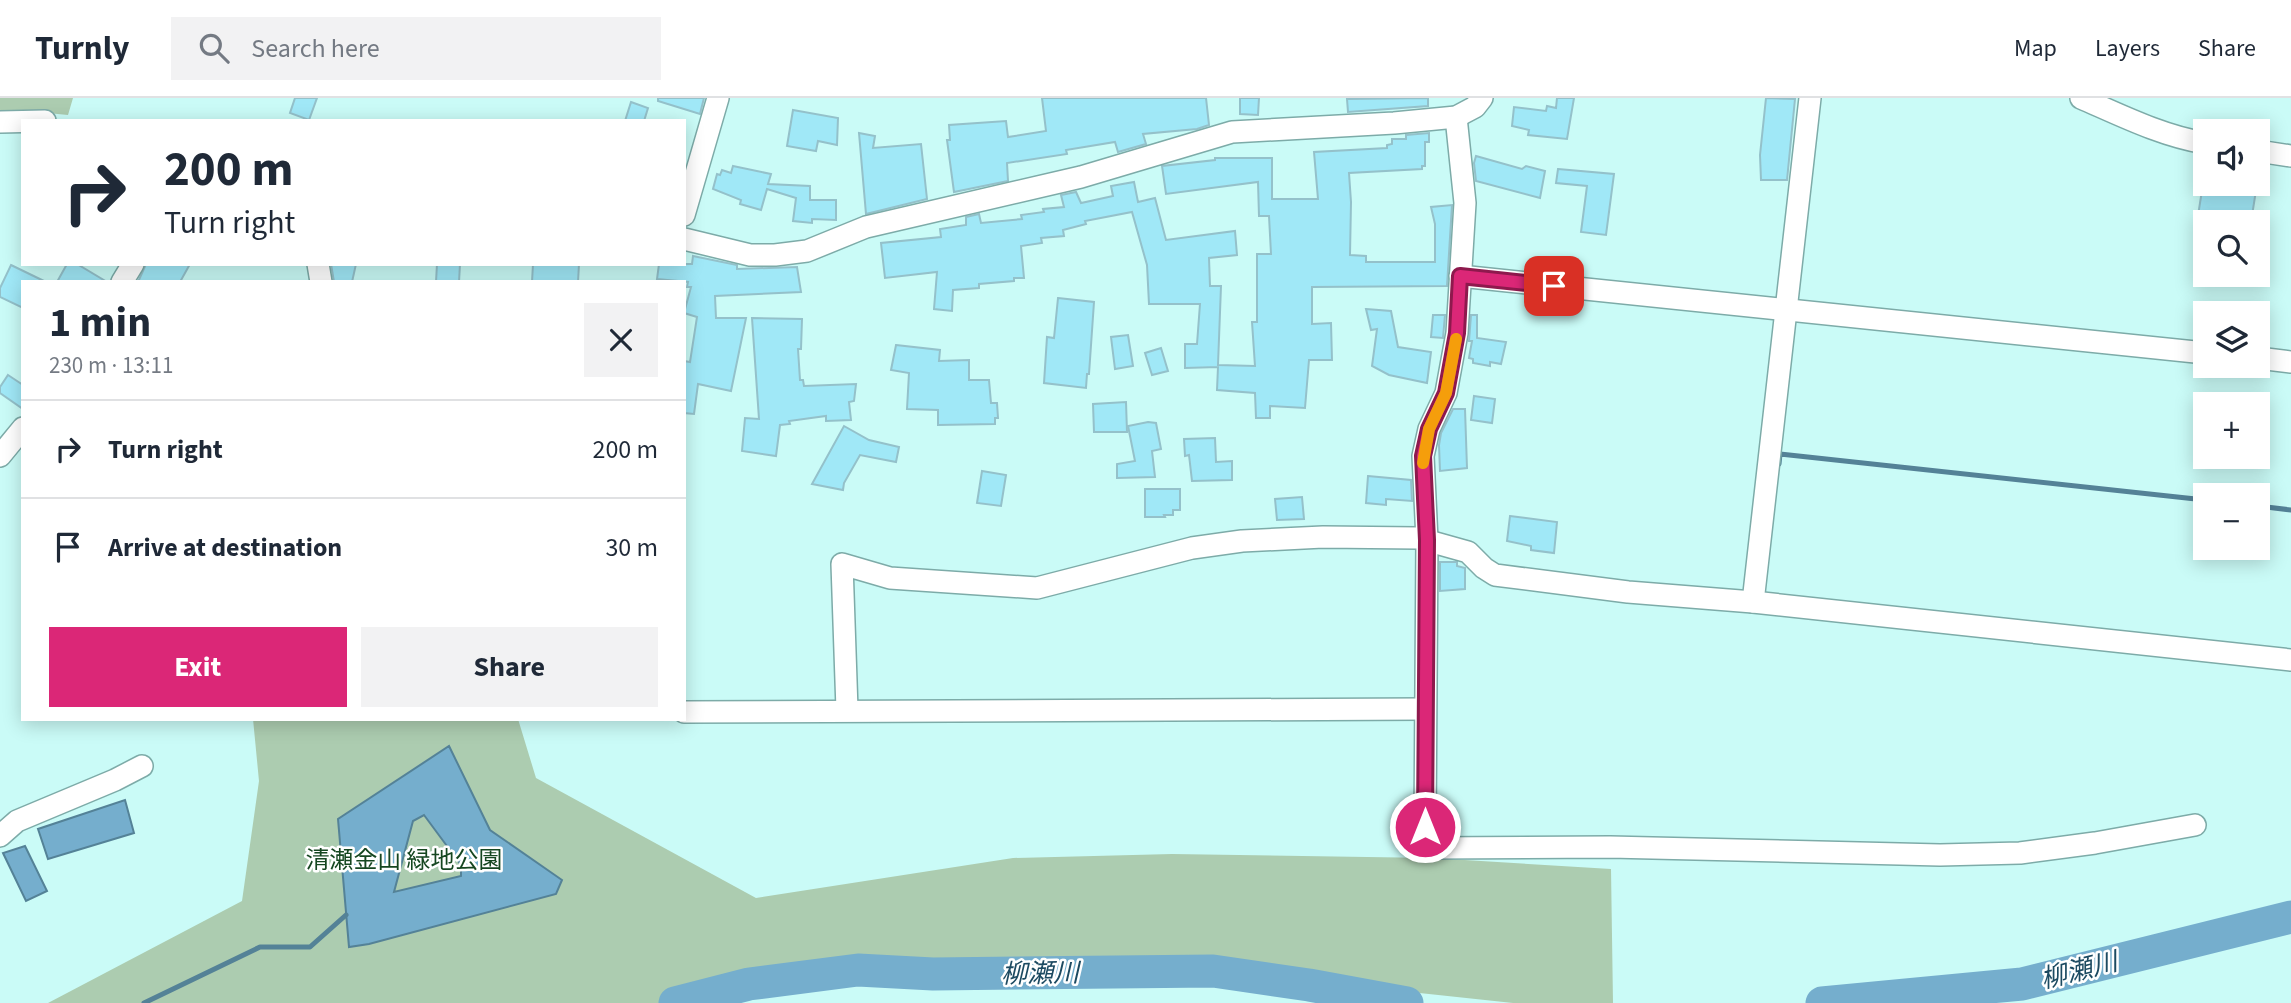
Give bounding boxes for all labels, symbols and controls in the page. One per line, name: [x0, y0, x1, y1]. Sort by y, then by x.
search box: [171, 17, 661, 80]
text: Turnly: [35, 25, 129, 72]
icon: search: [195, 29, 233, 67]
text: Search here: [251, 30, 380, 67]
text: Map: [2014, 31, 2057, 66]
text: Layers: [2095, 31, 2160, 66]
text: Share: [2198, 31, 2256, 66]
map controls: [2193, 119, 2270, 560]
button: sound: [2193, 119, 2270, 196]
text: 200 m: [164, 135, 293, 205]
icon: right: [49, 147, 140, 238]
text: Turn right: [164, 200, 295, 246]
button: search: [2193, 210, 2270, 287]
pin: [1524, 256, 1584, 316]
icon: arrive: [1535, 267, 1573, 305]
text: 1 min: [49, 293, 151, 353]
button: layers: [2193, 301, 2270, 378]
button: close: [584, 303, 658, 377]
text: 230 m · 13:11: [49, 349, 173, 382]
button: +: [2193, 392, 2270, 469]
icon: right: [49, 430, 87, 468]
text: Turn right: [108, 431, 223, 468]
text: 200 m: [592, 431, 658, 468]
button: −: [2193, 483, 2270, 560]
icon: arrive: [49, 528, 87, 566]
text: Arrive at destination: [108, 529, 342, 566]
text: 30 m: [605, 529, 658, 566]
button: Exit: [49, 627, 347, 707]
button: Share: [361, 627, 658, 707]
position arrow: [1388, 790, 1462, 864]
park label: 清瀬金山 緑地公園: [306, 843, 502, 878]
water label: 柳瀬川: [2037, 942, 2124, 998]
water label: 柳瀬川: [1001, 954, 1082, 993]

